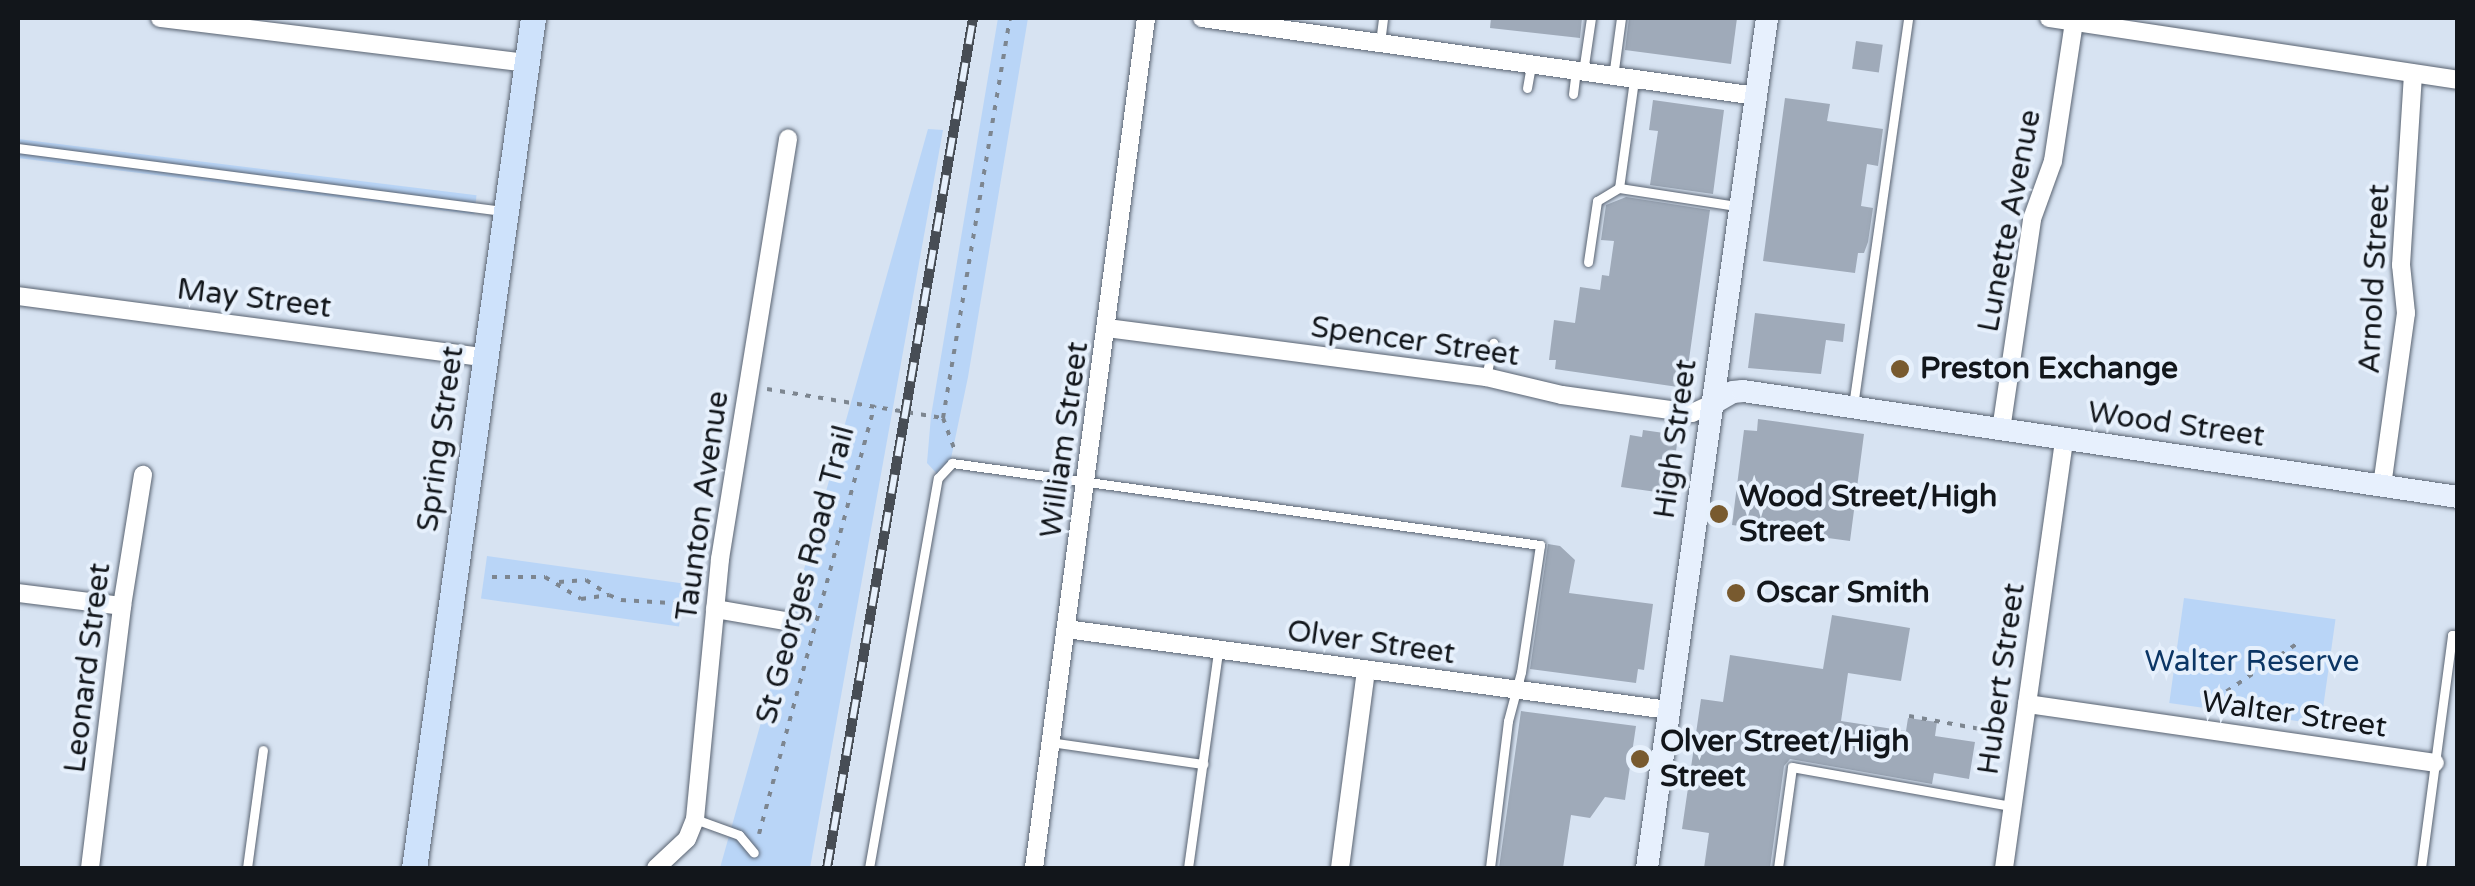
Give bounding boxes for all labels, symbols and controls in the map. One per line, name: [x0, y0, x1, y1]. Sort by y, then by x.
street label: Lunette Avenue: [1971, 107, 2049, 335]
street label: Arnold Street: [2352, 183, 2398, 375]
street label: May Street: [175, 272, 333, 326]
street label: Spencer Street: [1308, 310, 1522, 374]
street label: William Street: [1033, 340, 1097, 540]
street label: Spring Street: [410, 344, 472, 534]
place label: Preston Exchange: [1920, 351, 2178, 387]
street label: High Street: [1647, 357, 1705, 521]
marker: Preston Exchange: [1889, 358, 1911, 380]
street label: Taunton Avenue: [669, 389, 737, 623]
street label: Wood Street: [2085, 395, 2267, 455]
street label: St Georges Road Trail: [749, 422, 863, 728]
place label: Wood Street/High Street: [1739, 479, 1997, 550]
marker: Wood Street/High Street: [1708, 503, 1730, 525]
street label: Leonard Street: [57, 561, 119, 775]
place label: Oscar Smith: [1756, 575, 1930, 611]
street label: Hubert Street: [1971, 581, 2033, 777]
marker: Oscar Smith: [1725, 582, 1747, 604]
street label: Olver Street: [1285, 613, 1457, 673]
park label: Walter Reserve: [2145, 644, 2359, 680]
street label: Walter Street: [2199, 684, 2389, 746]
place label: Olver Street/High Street: [1660, 724, 1910, 794]
marker: Olver Street/High Street: [1629, 748, 1651, 770]

